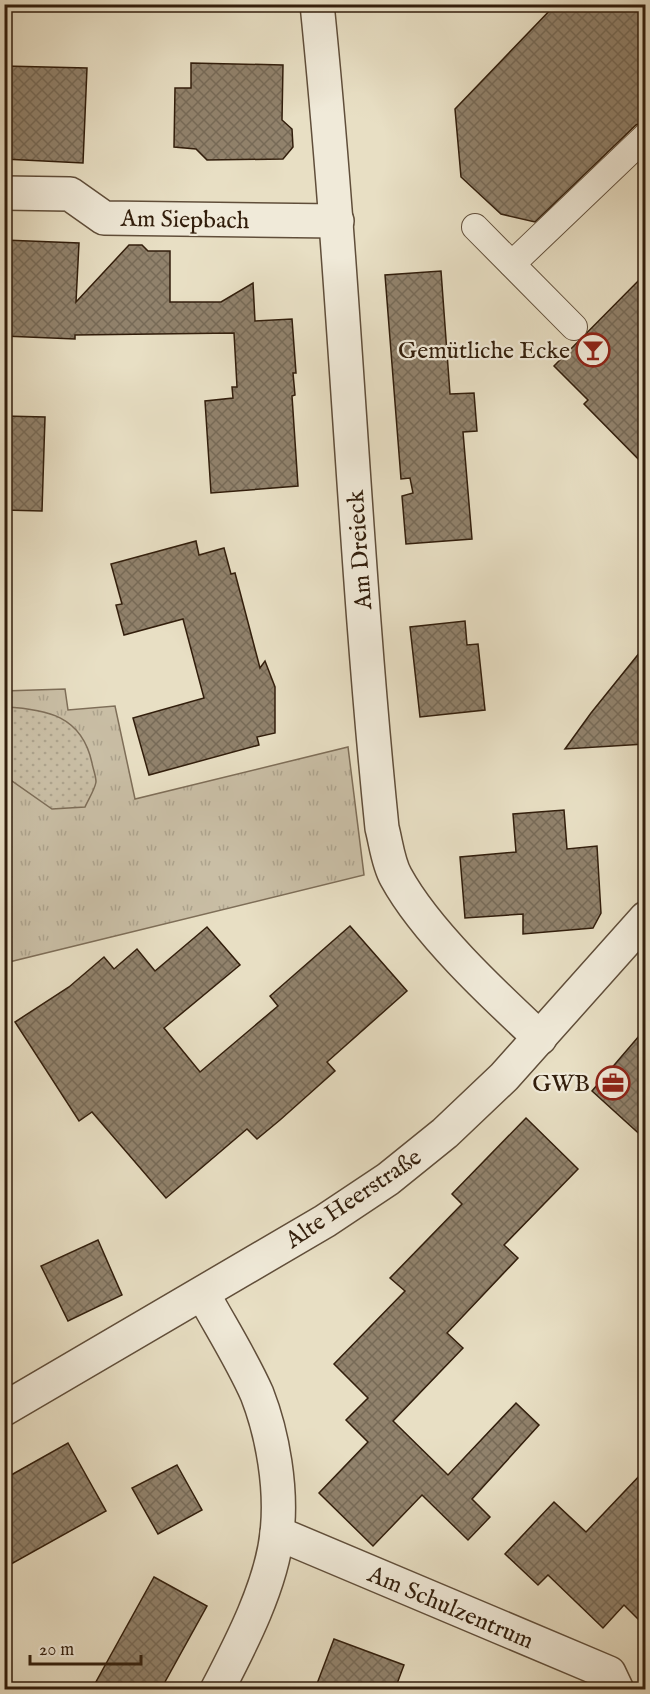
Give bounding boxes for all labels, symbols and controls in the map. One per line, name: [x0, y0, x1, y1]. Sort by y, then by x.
street label: Am Siepbach: [119, 204, 250, 237]
bar icon: Gemütliche Ecke: [575, 332, 611, 368]
place label: Gemütliche Ecke: [398, 336, 570, 367]
street label: Am Dreieck: [341, 489, 380, 612]
office icon: GWB: [595, 1065, 631, 1101]
place label: GWB: [532, 1069, 590, 1100]
street label: Alte Heerstraße: [279, 1142, 428, 1257]
street label: Am Schulzentrum: [362, 1559, 538, 1657]
scale bar: [30, 1628, 141, 1666]
text: 20 m: [39, 1639, 74, 1662]

